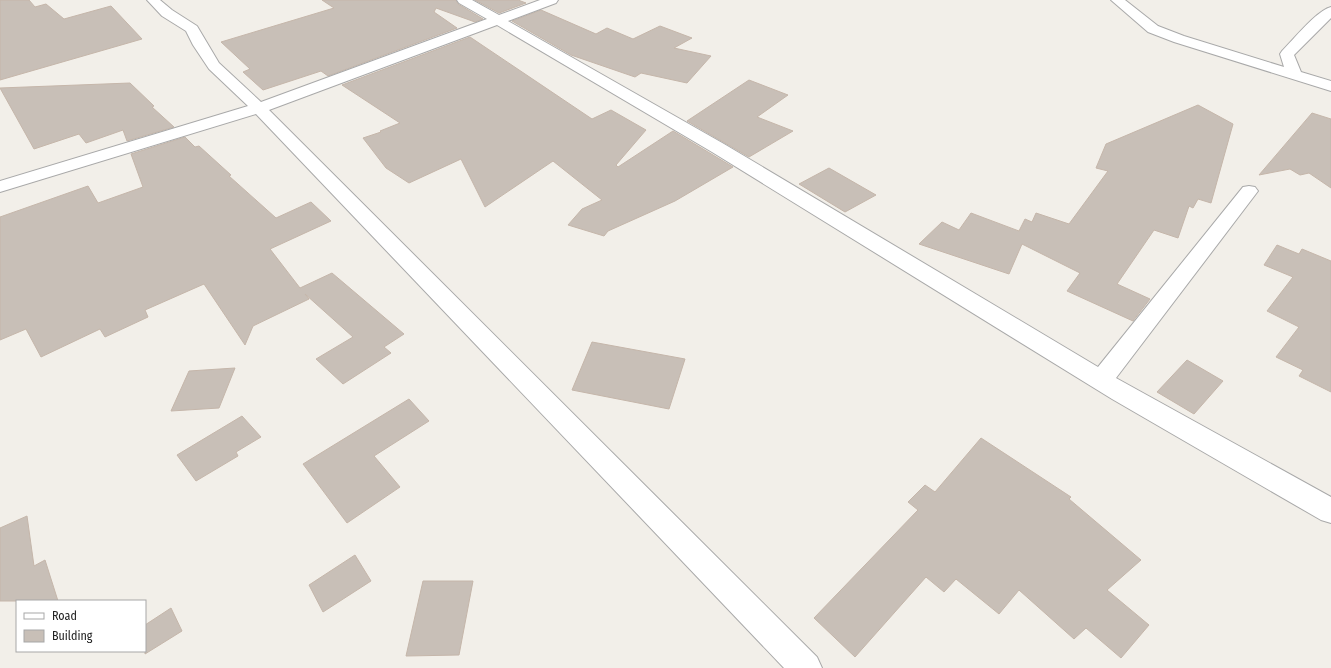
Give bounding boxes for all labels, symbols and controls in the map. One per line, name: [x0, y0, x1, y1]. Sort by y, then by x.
legend: [16, 600, 146, 652]
text: Road: [52, 609, 77, 623]
text: Building: [52, 629, 93, 643]

